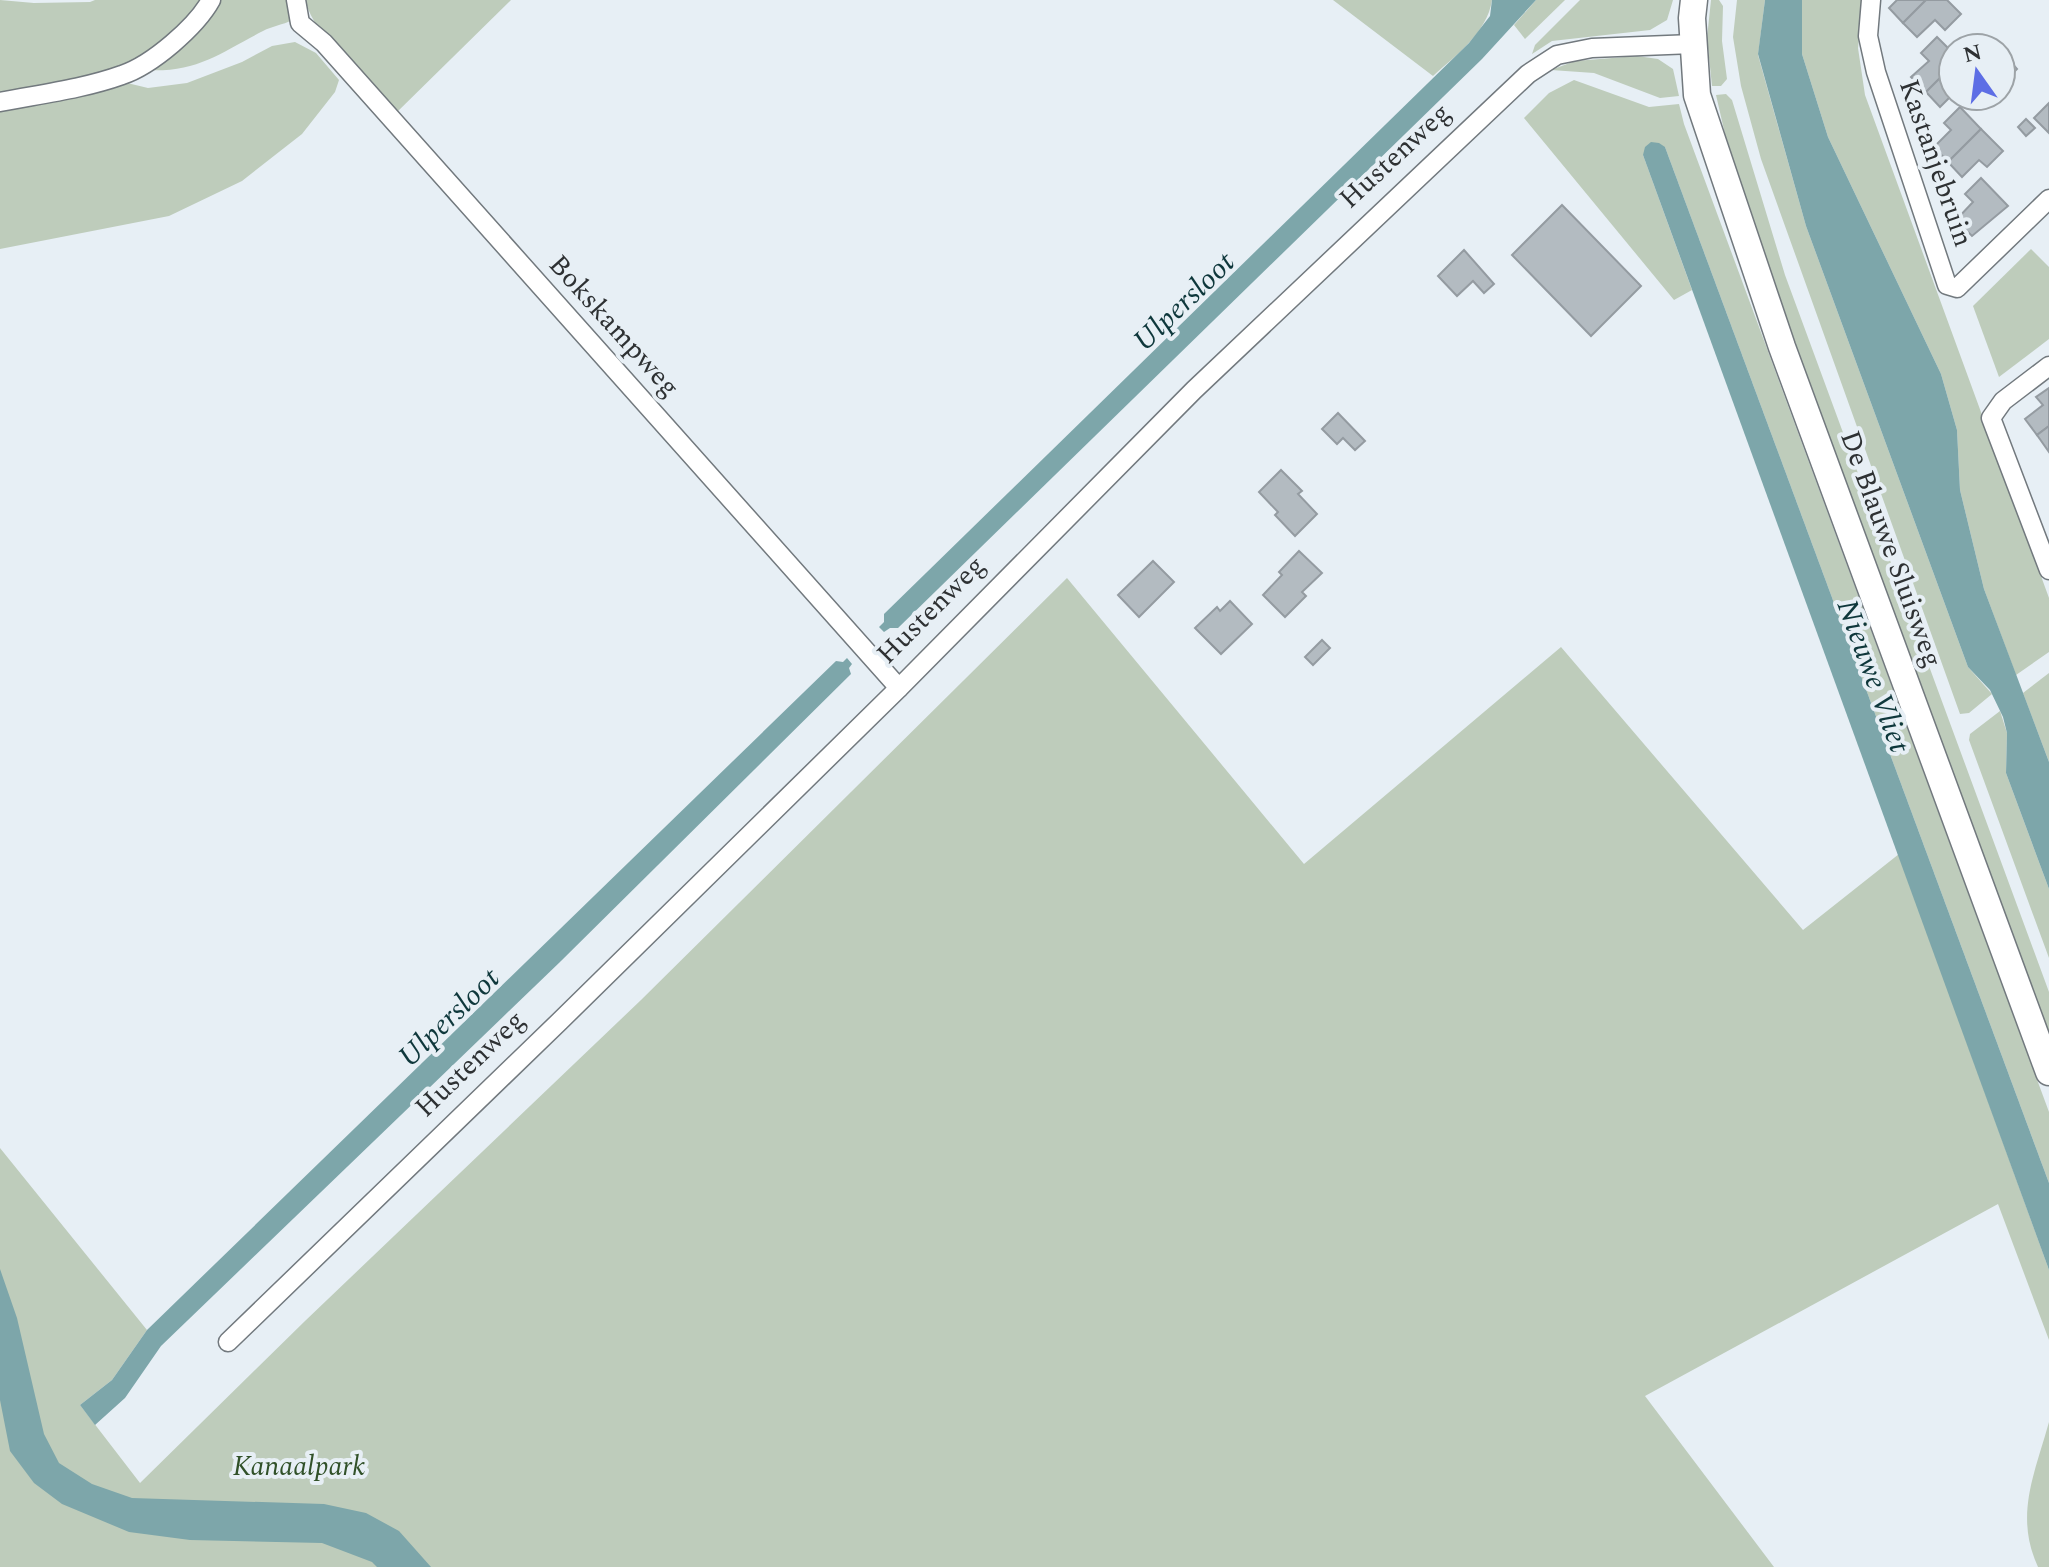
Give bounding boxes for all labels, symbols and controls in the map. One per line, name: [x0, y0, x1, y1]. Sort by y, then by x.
north arrow: [1937, 32, 2017, 112]
text: N: [1960, 36, 1985, 72]
street label: Kastanjebruin: [1887, 73, 1985, 253]
street label: Hustenweg: [1329, 93, 1461, 219]
water label: Ulpersloot: [1122, 241, 1246, 363]
street label: Bokskampweg: [538, 245, 690, 407]
street label: De Blauwe Sluisweg: [1828, 425, 1954, 673]
street label: Hustenweg: [866, 545, 996, 675]
water label: Nieuwe Vliet: [1824, 593, 1922, 760]
water label: Ulpersloot: [387, 957, 511, 1079]
street label: Hustenweg: [405, 1000, 535, 1128]
park label: Kanaalpark: [233, 1445, 365, 1488]

